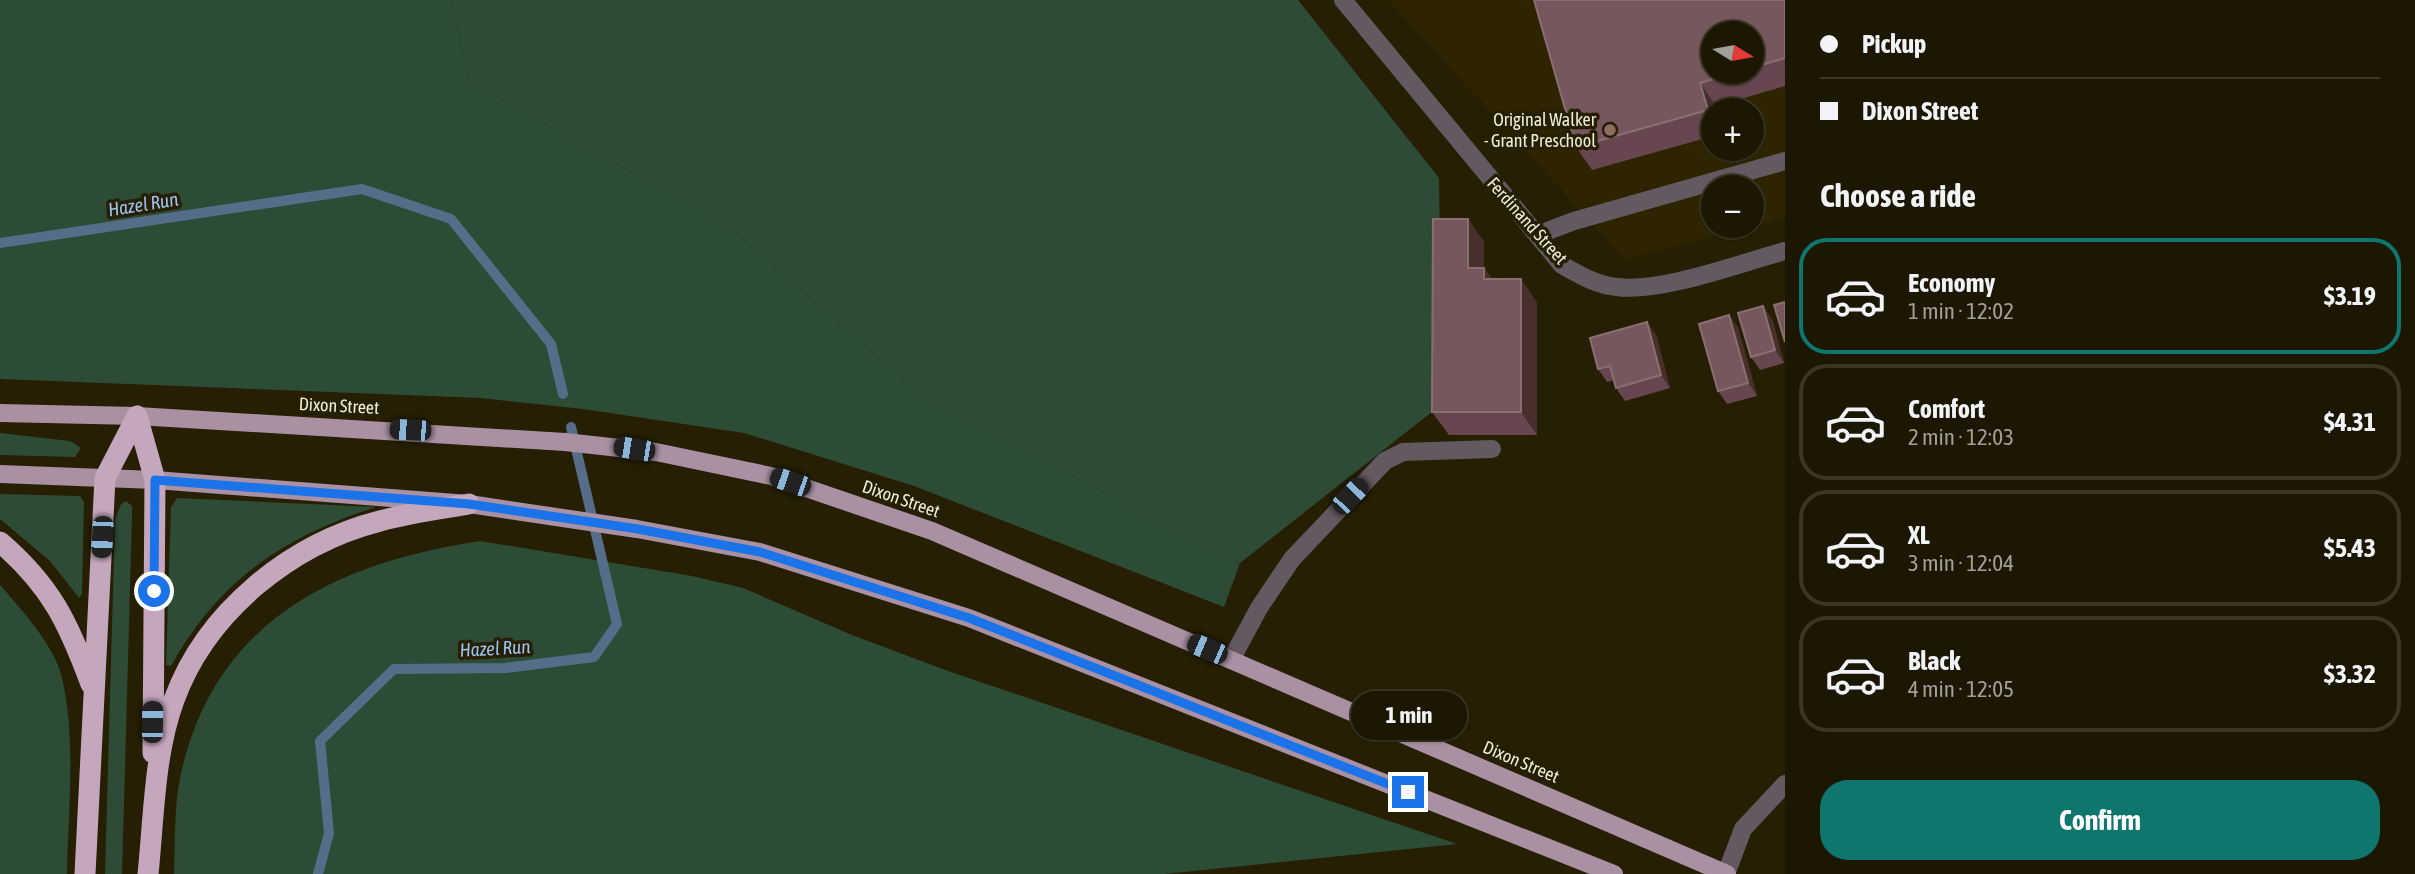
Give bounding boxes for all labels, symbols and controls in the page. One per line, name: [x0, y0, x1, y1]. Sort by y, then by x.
north arrow: [1701, 21, 1764, 84]
map controls: [1701, 21, 1764, 238]
text: Pickup: [1862, 29, 1926, 59]
text: Dixon Street: [1862, 96, 1978, 126]
button: +: [1701, 98, 1764, 161]
place label: Original Walker - Grant Preschool: [1484, 109, 1597, 151]
marker: Original Walker - Grant Preschool: [1602, 122, 1618, 138]
street label: Ferdinand Street: [1483, 173, 1572, 268]
button: −: [1701, 175, 1764, 238]
text: Choose a ride: [1820, 177, 1976, 214]
water label: Hazel Run: [106, 188, 180, 220]
icon: car: [1824, 265, 1887, 328]
text: Economy: [1908, 268, 1995, 298]
text: $3.19: [2324, 281, 2376, 311]
text: 1 min · 12:02: [1908, 298, 2014, 324]
icon: car: [1824, 391, 1887, 454]
street label: Dixon Street: [298, 393, 380, 418]
text: Comfort: [1908, 394, 1985, 424]
text: $4.31: [2324, 407, 2376, 437]
car: [389, 418, 432, 442]
text: 2 min · 12:03: [1908, 424, 2014, 450]
car: [612, 435, 657, 463]
car: [767, 465, 814, 499]
car: [1328, 474, 1373, 518]
street label: Dixon Street: [860, 476, 943, 522]
car: [91, 515, 114, 559]
icon: car: [1824, 517, 1887, 580]
text: XL: [1908, 520, 1930, 550]
text: $5.43: [2324, 533, 2376, 563]
text: 3 min · 12:04: [1908, 550, 2014, 576]
route start: [138, 575, 170, 607]
car: [1184, 631, 1231, 667]
water label: Hazel Run: [459, 635, 531, 661]
icon: car: [1824, 643, 1887, 706]
text: Black: [1908, 646, 1960, 676]
text: $3.32: [2324, 659, 2376, 689]
text: 4 min · 12:05: [1908, 676, 2014, 702]
callout: 1 min: [1350, 690, 1466, 740]
car: [142, 701, 163, 743]
text: 1 min: [1386, 702, 1432, 728]
street label: Dixon Street: [1480, 736, 1562, 787]
route end: [1392, 776, 1424, 808]
button: Confirm: [1820, 780, 2380, 860]

